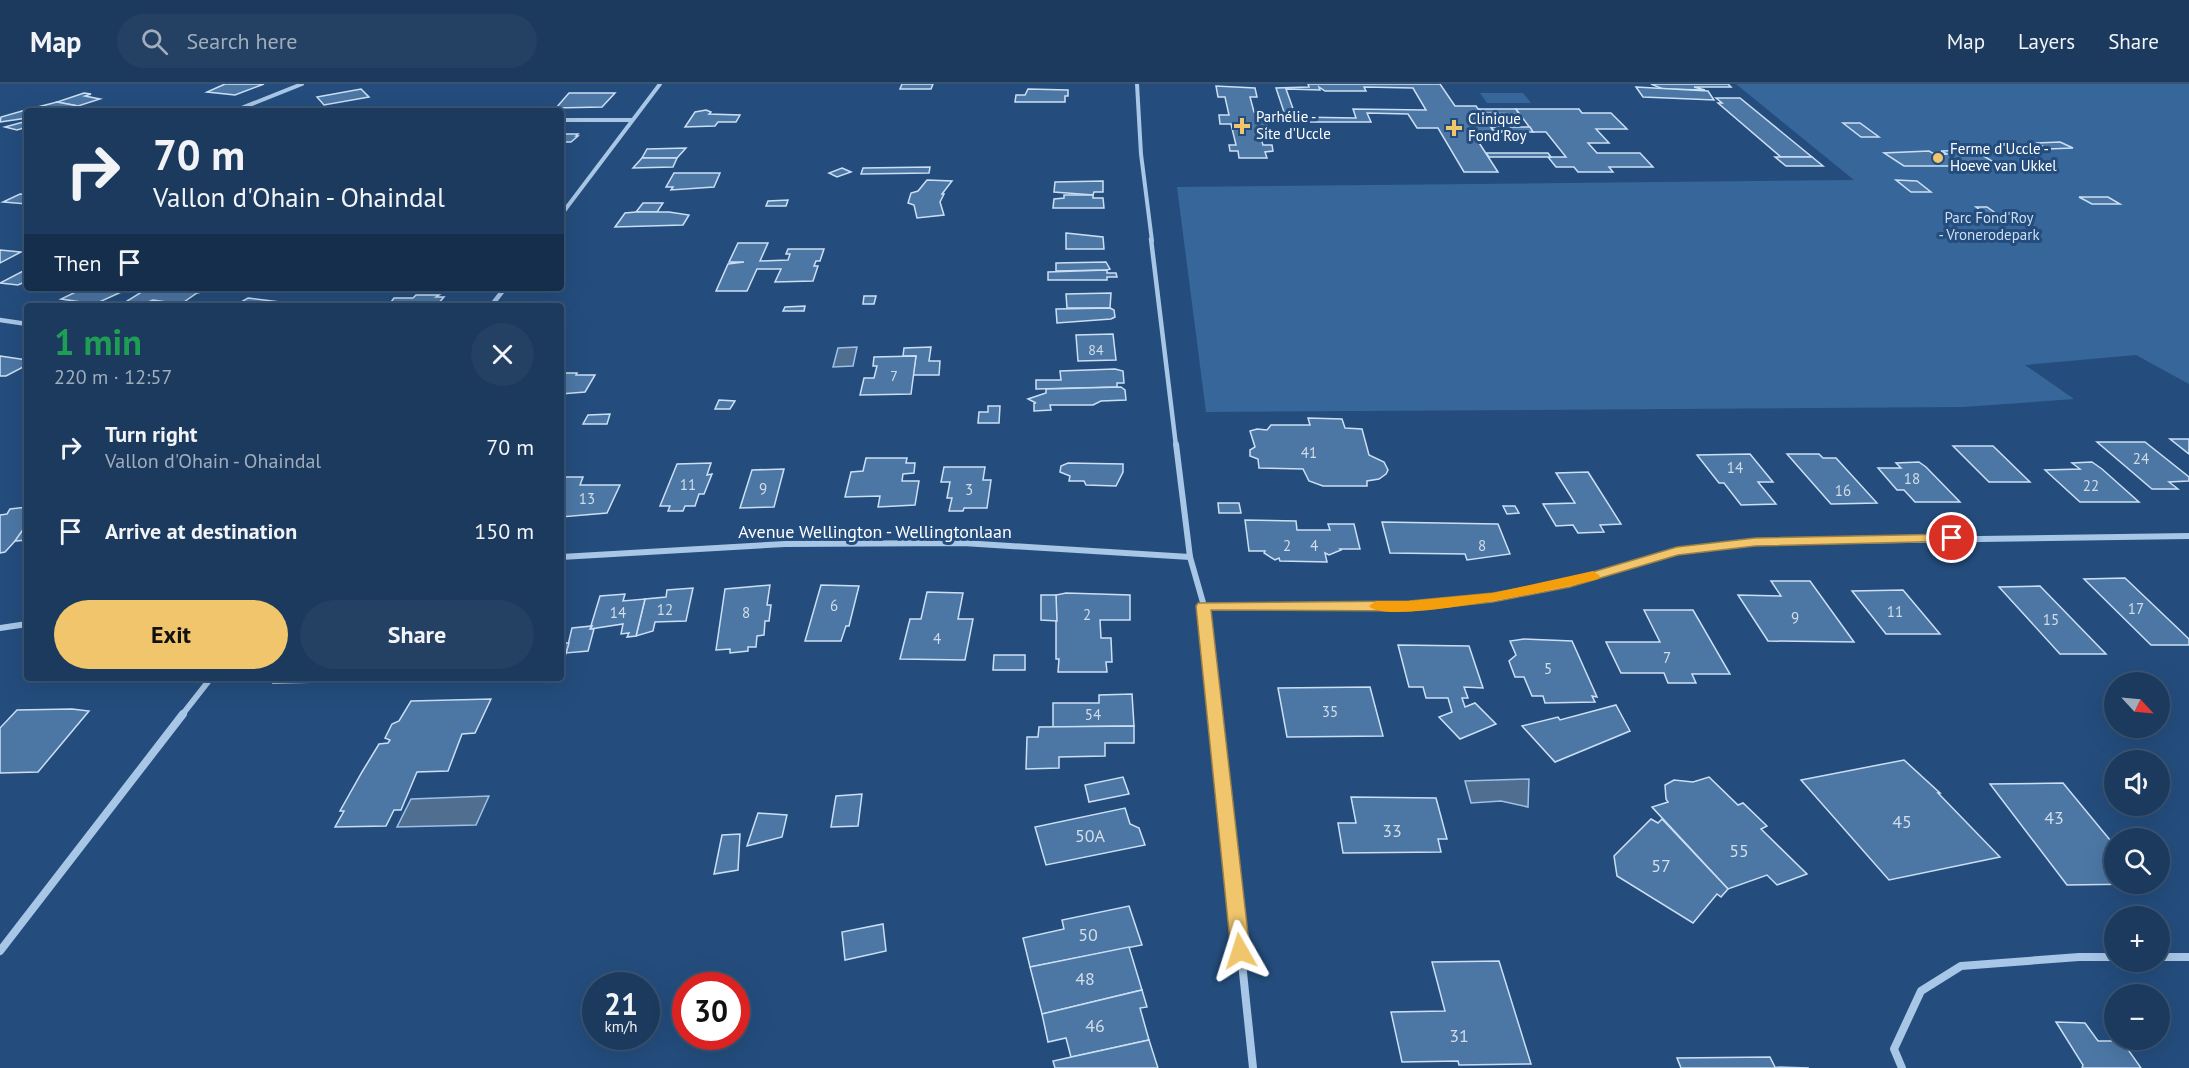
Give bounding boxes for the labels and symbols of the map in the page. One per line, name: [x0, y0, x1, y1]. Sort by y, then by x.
place label: Parhélie - Site d'Uccle: [1256, 107, 1331, 143]
place label: Clinique Fond'Roy: [1468, 109, 1526, 145]
marker: Parhélie - Site d'Uccle: [1233, 117, 1251, 135]
marker: Clinique Fond'Roy: [1445, 119, 1463, 137]
place label: Ferme d'Uccle - Hoeve van Ukkel: [1950, 139, 2057, 175]
marker: Ferme d'Uccle - Hoeve van Ukkel: [1931, 151, 1945, 165]
park label: Parc Fond'Roy - Vronerodepark: [1938, 208, 2040, 244]
house number: 84: [1088, 341, 1104, 359]
house number: 7: [890, 367, 898, 385]
house number: 41: [1301, 443, 1317, 462]
house number: 24: [2133, 449, 2149, 468]
house number: 14: [1727, 458, 1743, 477]
house number: 18: [1904, 469, 1920, 488]
house number: 11: [680, 475, 696, 494]
house number: 22: [2083, 476, 2099, 495]
house number: 9: [759, 479, 767, 498]
house number: 3: [965, 480, 973, 499]
house number: 16: [1835, 481, 1851, 500]
house number: 13: [579, 489, 595, 508]
pin: [1926, 512, 1977, 563]
street label: Avenue Wellington - Wellingtonlaan: [738, 520, 1012, 543]
house number: 2: [1283, 536, 1291, 555]
house number: 4: [1310, 536, 1318, 555]
house number: 8: [1478, 536, 1486, 555]
house number: 6: [830, 596, 838, 615]
house number: 17: [2128, 599, 2144, 618]
house number: 12: [657, 600, 673, 619]
house number: 11: [1887, 602, 1903, 621]
house number: 14: [610, 603, 626, 622]
house number: 8: [742, 603, 750, 622]
house number: 2: [1083, 605, 1091, 624]
house number: 9: [1791, 608, 1799, 627]
house number: 15: [2043, 610, 2059, 629]
house number: 4: [933, 629, 941, 648]
house number: 7: [1663, 648, 1671, 667]
house number: 5: [1544, 659, 1552, 678]
north arrow: [2104, 672, 2170, 738]
house number: 35: [1322, 702, 1338, 721]
house number: 54: [1085, 705, 1101, 724]
house number: 43: [2044, 806, 2064, 829]
house number: 45: [1892, 810, 1912, 833]
house number: 33: [1382, 819, 1402, 842]
house number: 50A: [1075, 824, 1106, 847]
house number: 55: [1729, 839, 1749, 862]
house number: 57: [1651, 854, 1671, 877]
position arrow: [1208, 919, 1272, 983]
house number: 50: [1078, 923, 1098, 946]
house number: 48: [1075, 967, 1095, 990]
speed limit sign: 30: [672, 972, 750, 1050]
house number: 46: [1085, 1014, 1105, 1037]
house number: 31: [1449, 1024, 1469, 1047]

